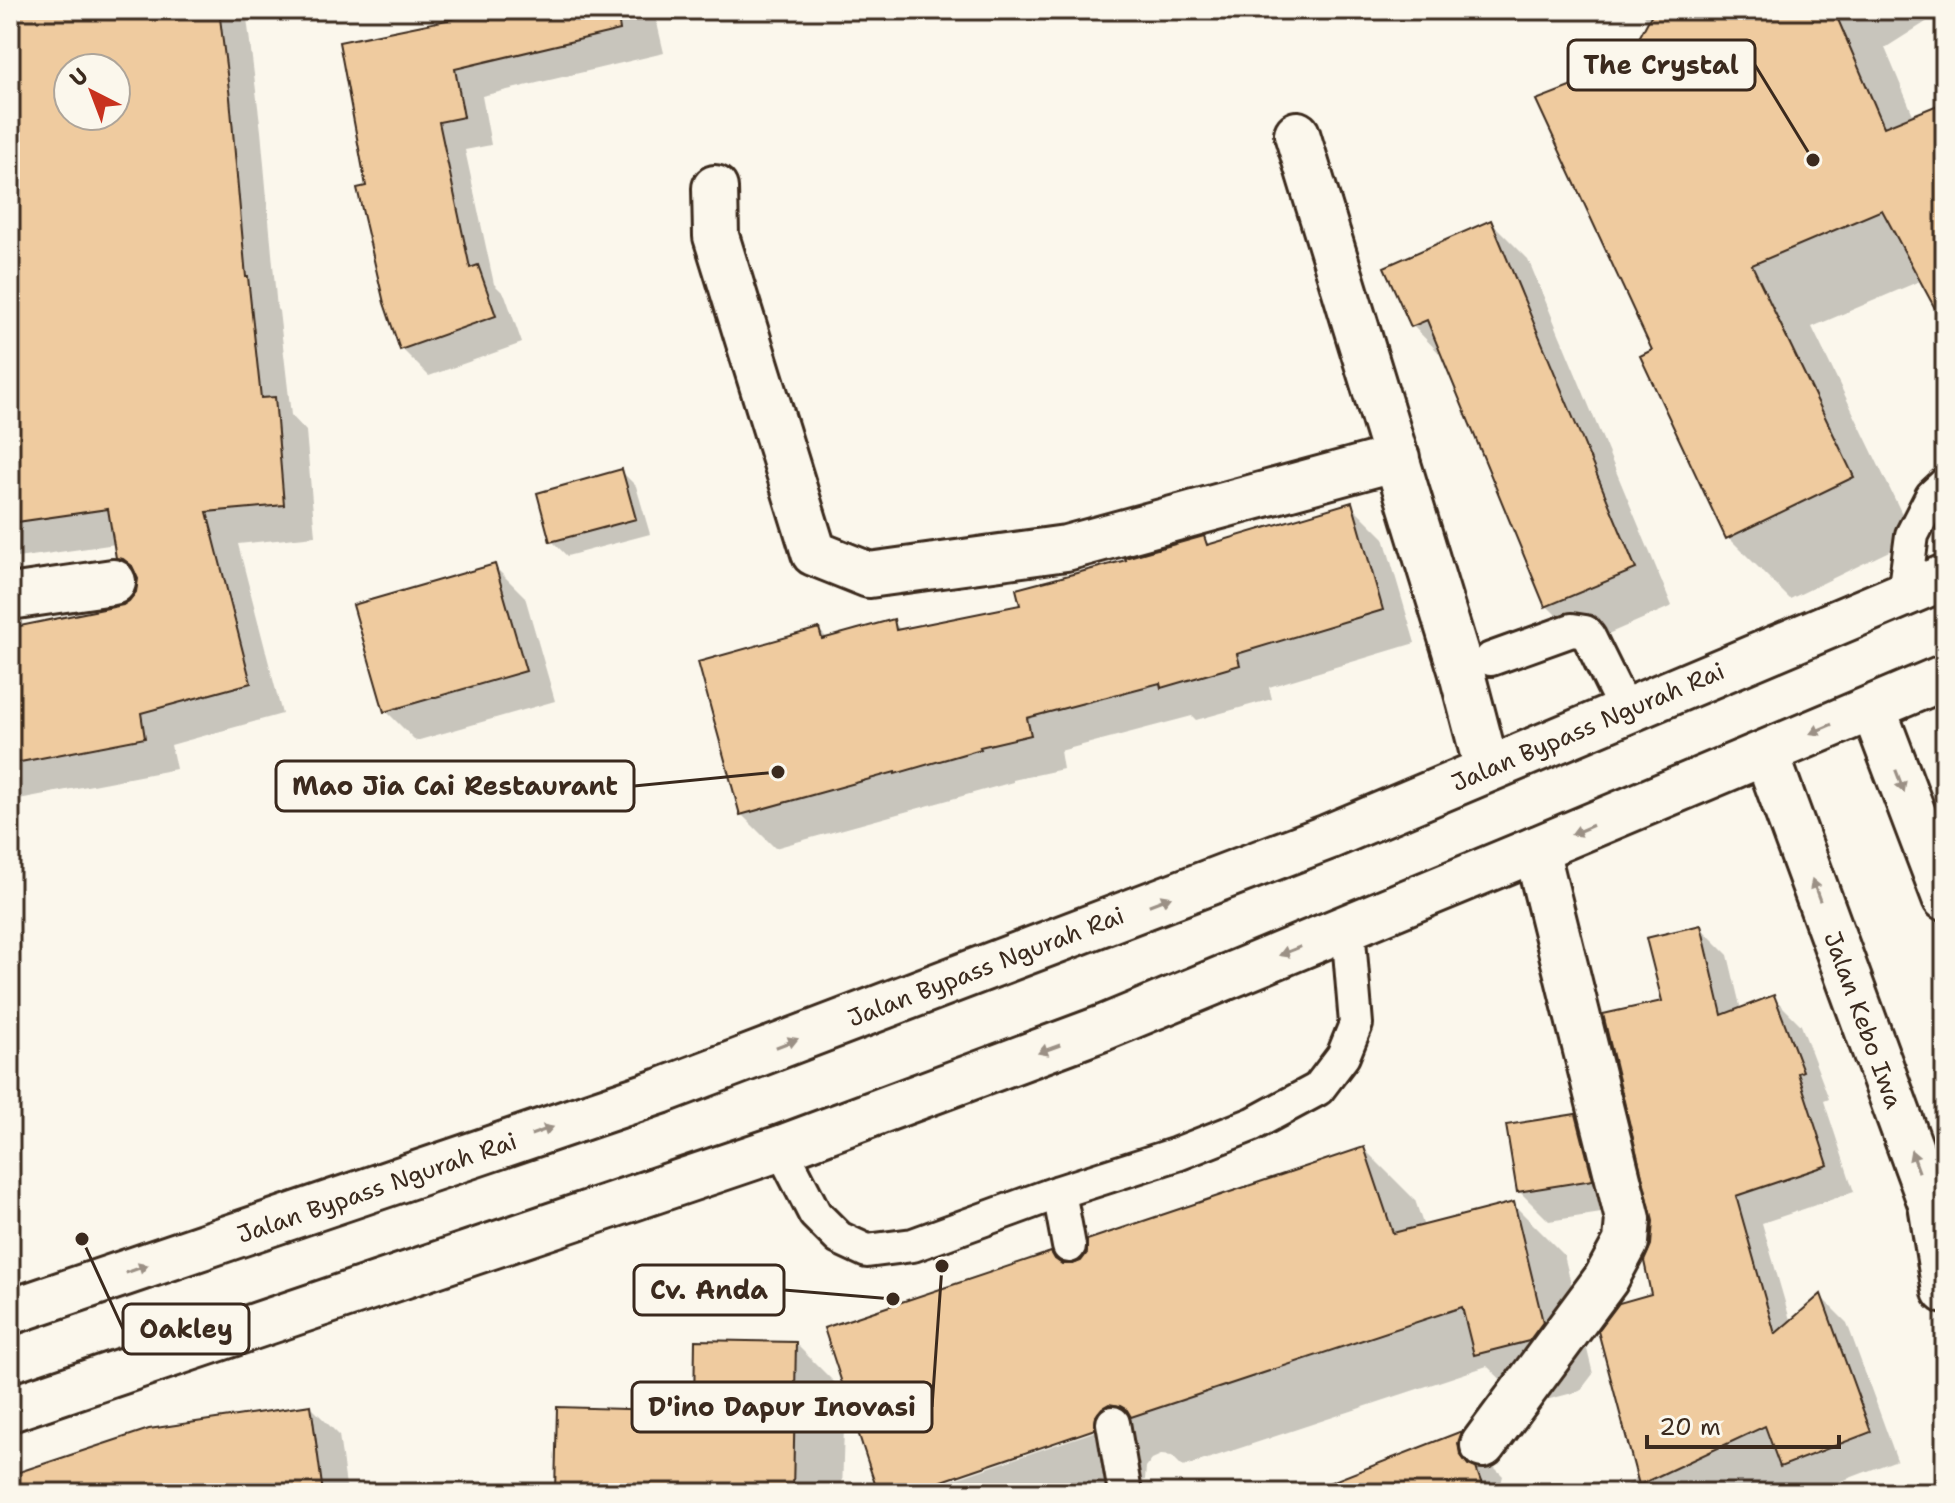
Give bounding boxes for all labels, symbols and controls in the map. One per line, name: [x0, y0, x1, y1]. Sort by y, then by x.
callout: The Crystal: [1568, 40, 1755, 90]
text: The Crystal: [1583, 47, 1739, 82]
north arrow: [52, 52, 132, 132]
text: U: [64, 62, 94, 93]
street label: Jalan Bypass Ngurah Rai: [1447, 655, 1729, 799]
one-way arrow: [1810, 723, 1833, 736]
callout: Mao Jia Cai Restaurant: [276, 761, 634, 811]
text: Mao Jia Cai Restaurant: [292, 768, 618, 803]
one-way arrow: [1894, 769, 1907, 793]
one-way arrow: [1570, 824, 1594, 837]
one-way arrow: [1809, 878, 1822, 902]
one-way arrow: [1149, 894, 1173, 907]
street label: Jalan Bypass Ngurah Rai: [843, 899, 1129, 1035]
street label: Jalan Kebo Iwa: [1816, 927, 1910, 1113]
one-way arrow: [1278, 945, 1302, 958]
one-way arrow: [775, 1036, 799, 1049]
one-way arrow: [1037, 1043, 1061, 1055]
street label: Jalan Bypass Ngurah Rai: [233, 1125, 521, 1251]
one-way arrow: [530, 1125, 554, 1137]
one-way arrow: [1908, 1148, 1921, 1172]
one-way arrow: [125, 1263, 149, 1275]
callout: Cv. Anda: [634, 1265, 784, 1315]
text: Cv. Anda: [650, 1272, 768, 1307]
callout: Oakley: [123, 1304, 249, 1354]
text: Oakley: [139, 1311, 233, 1346]
callout: D'ino Dapur Inovasi: [632, 1382, 932, 1432]
text: D'ino Dapur Inovasi: [648, 1389, 916, 1424]
scale bar: [1647, 1399, 1839, 1449]
text: 20 m: [1659, 1411, 1721, 1443]

